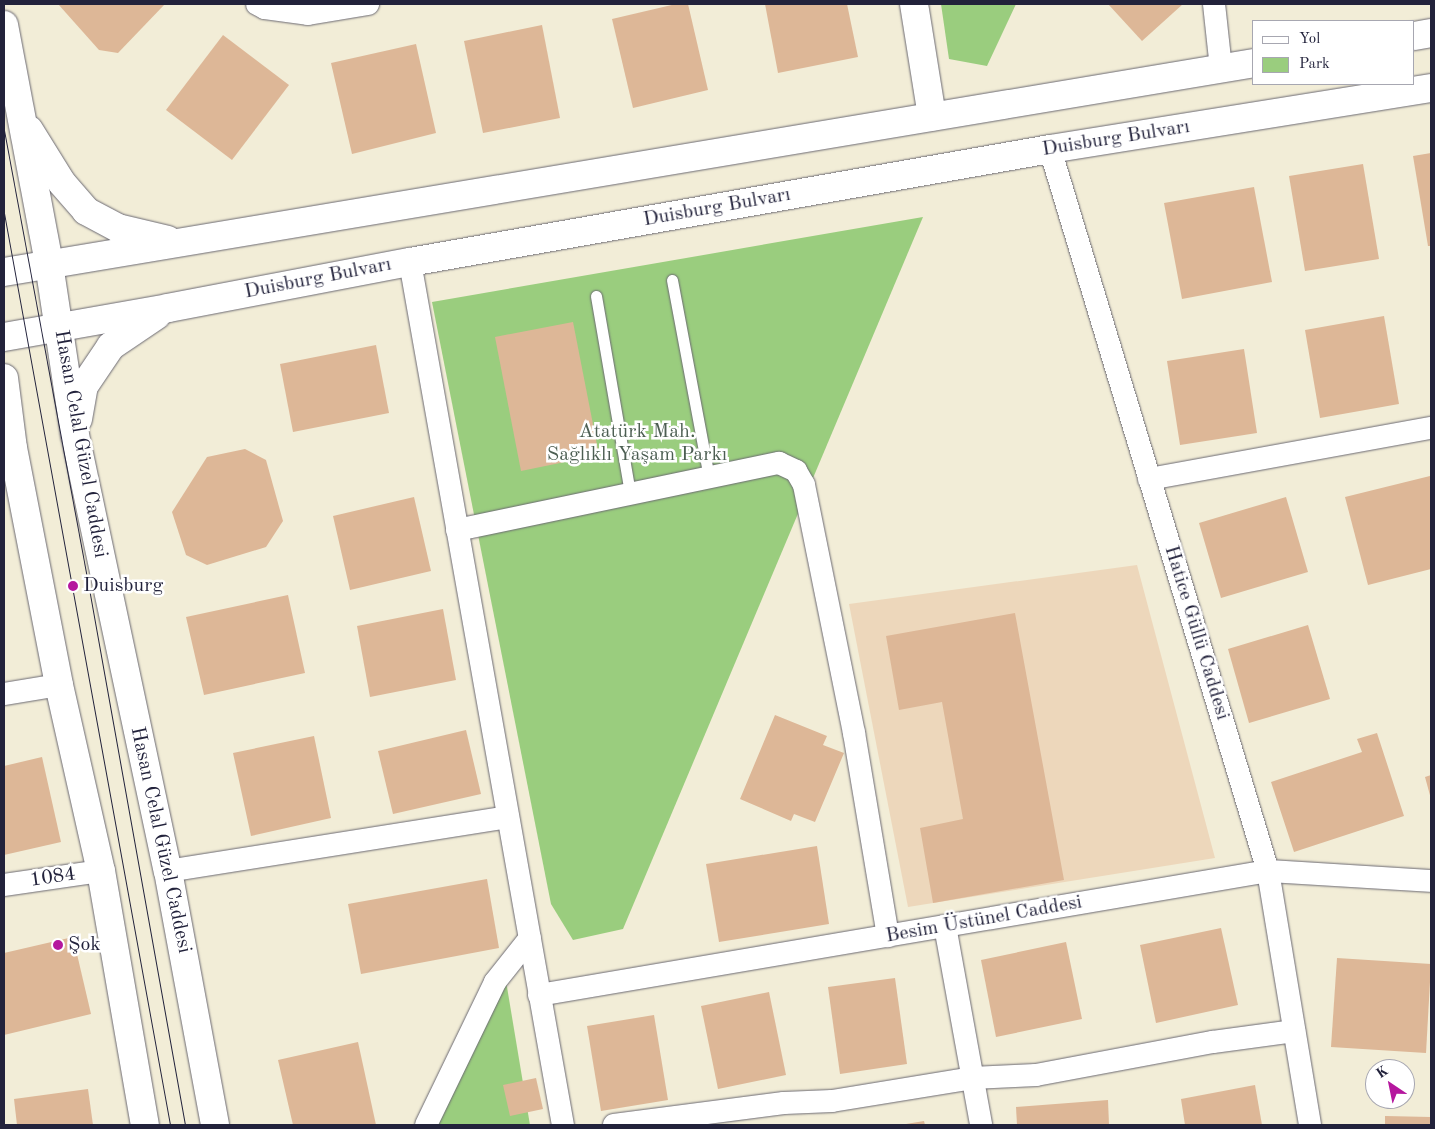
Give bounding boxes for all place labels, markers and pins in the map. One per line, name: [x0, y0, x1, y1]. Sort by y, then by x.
place label: Duisburg: [83, 574, 163, 598]
marker: Duisburg: [67, 580, 79, 592]
place label: Şok: [68, 933, 101, 957]
marker: Şok: [52, 939, 64, 951]

